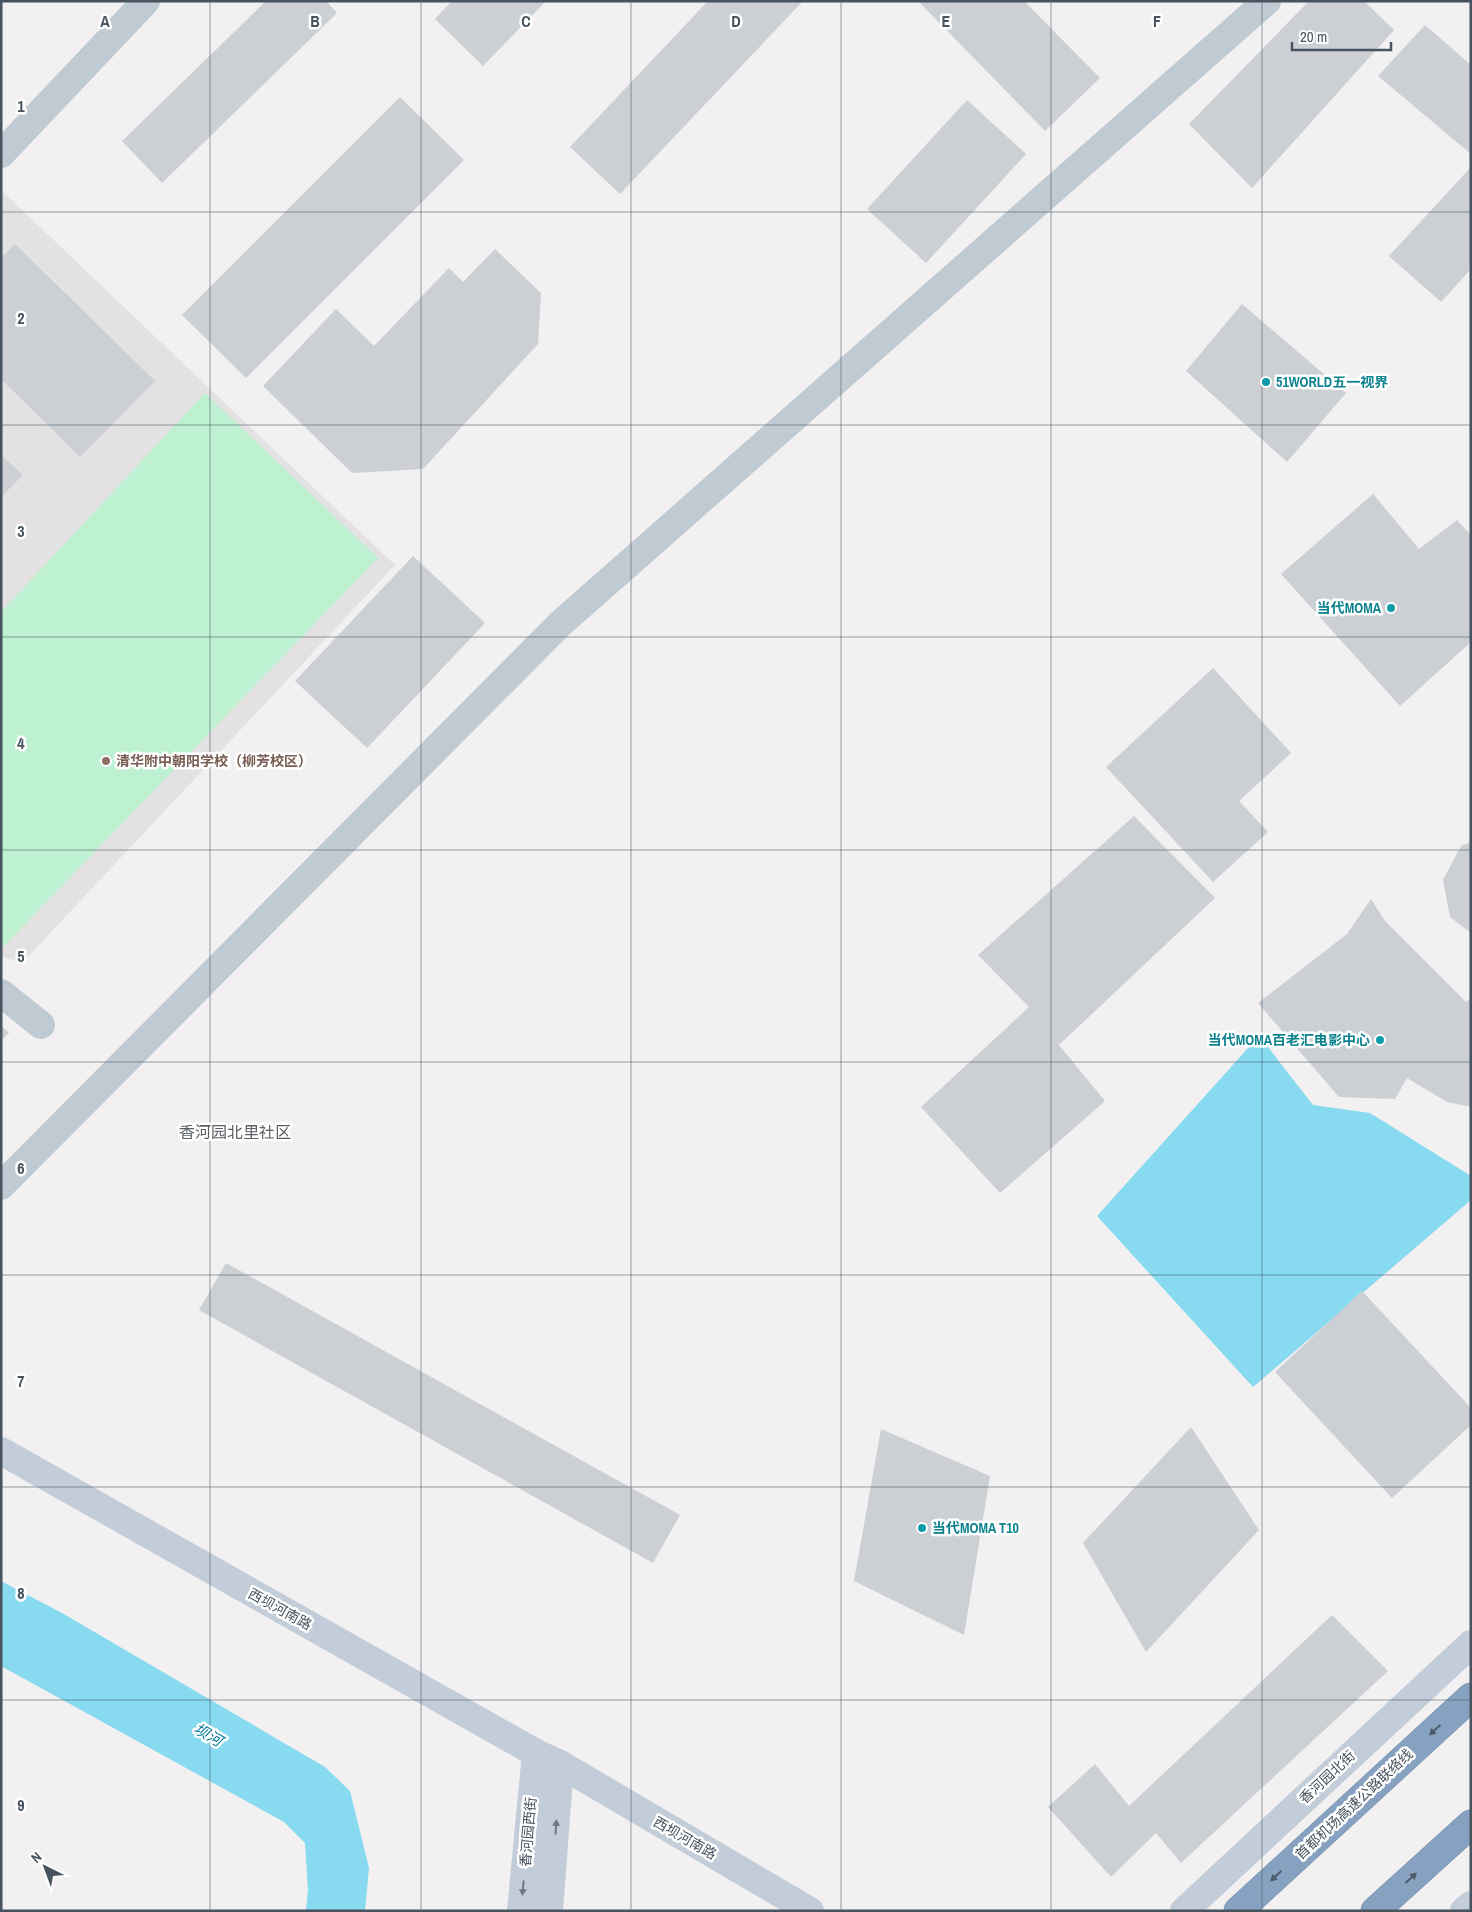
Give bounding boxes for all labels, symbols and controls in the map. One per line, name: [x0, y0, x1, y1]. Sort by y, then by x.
text: A: [100, 10, 110, 32]
text: B: [310, 10, 320, 32]
text: C: [521, 10, 531, 32]
text: D: [731, 10, 741, 32]
text: E: [942, 10, 951, 32]
text: F: [1153, 10, 1161, 32]
scale bar: [1292, 20, 1391, 52]
text: 20 m: [1300, 26, 1327, 47]
text: 1: [17, 95, 25, 117]
text: 2: [17, 307, 25, 329]
place label: 51WORLD五一视界: [1276, 373, 1388, 391]
marker: 51WORLD五一视界: [1260, 376, 1272, 388]
text: 3: [17, 520, 25, 542]
place label: 当代MOMA: [1317, 599, 1382, 617]
marker: 当代MOMA: [1385, 602, 1397, 614]
text: 4: [17, 732, 25, 754]
place label: 清华附中朝阳学校（柳芳校区）: [116, 752, 312, 770]
marker: 清华附中朝阳学校（柳芳校区）: [100, 755, 112, 767]
text: 5: [17, 945, 25, 967]
place label: 当代MOMA百老汇电影中心: [1208, 1031, 1370, 1049]
marker: 当代MOMA百老汇电影中心: [1374, 1034, 1386, 1046]
district label: 香河园北里社区: [179, 1121, 291, 1143]
text: 6: [17, 1157, 25, 1179]
text: 7: [17, 1370, 25, 1392]
place label: 当代MOMA T10: [932, 1519, 1019, 1537]
marker: 当代MOMA T10: [916, 1522, 928, 1534]
text: 8: [17, 1582, 25, 1604]
street label: 西坝河南路: [245, 1584, 315, 1634]
water label: 坝河: [190, 1718, 229, 1753]
one-way arrow: [1429, 1724, 1441, 1736]
street label: 首都机场高速公路联络线: [1292, 1745, 1416, 1863]
street label: 香河园北街: [1295, 1747, 1359, 1807]
text: 9: [17, 1794, 25, 1816]
street label: 香河园西街: [516, 1796, 540, 1868]
street label: 西坝河南路: [650, 1813, 720, 1863]
one-way arrow: [552, 1819, 560, 1835]
north arrow: [20, 1842, 70, 1892]
text: N: [27, 1848, 45, 1867]
one-way arrow: [1270, 1870, 1283, 1881]
one-way arrow: [1405, 1872, 1417, 1884]
one-way arrow: [519, 1881, 527, 1897]

